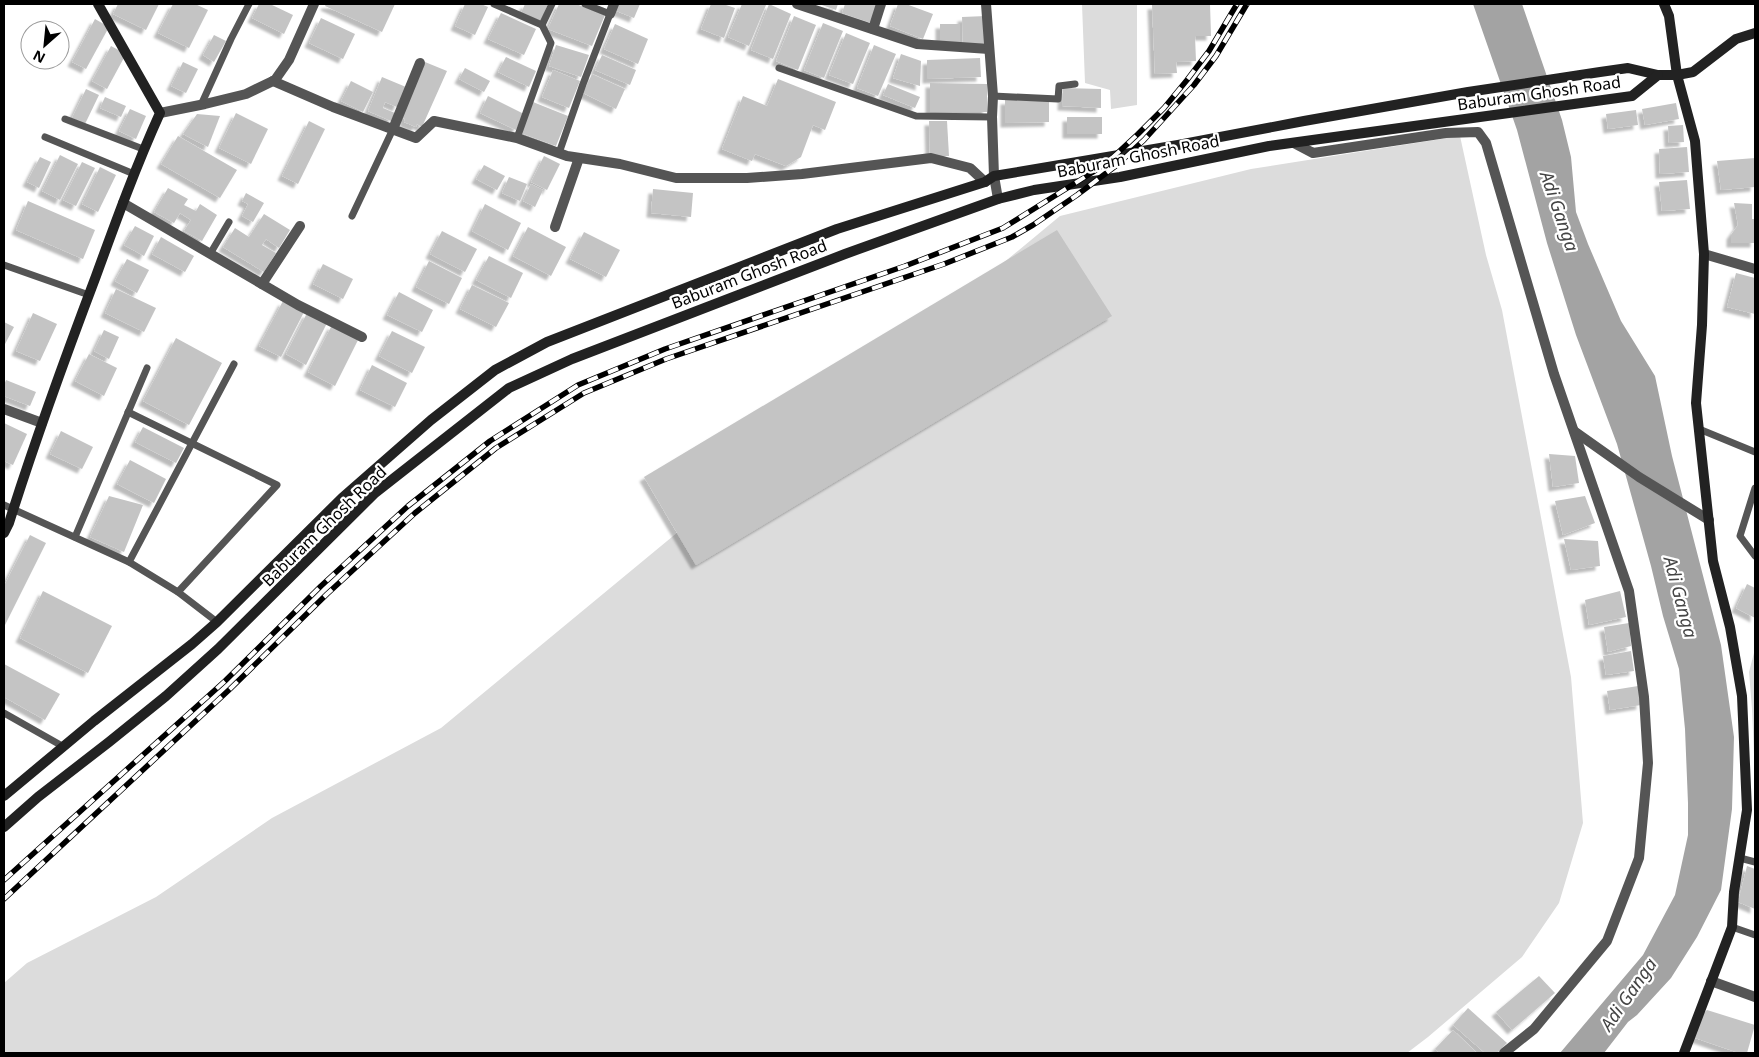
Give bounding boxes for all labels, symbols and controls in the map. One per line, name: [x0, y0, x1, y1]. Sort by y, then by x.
north arrow: [20, 20, 70, 70]
text: N: [29, 46, 48, 68]
street label: Baburam Ghosh Road: [1456, 71, 1622, 115]
street label: Baburam Ghosh Road: [1055, 129, 1221, 183]
water label: Adi Ganga: [1534, 166, 1585, 254]
street label: Baburam Ghosh Road: [668, 234, 830, 314]
street label: Baburam Ghosh Road: [257, 461, 391, 591]
water label: Adi Ganga: [1658, 552, 1703, 640]
water label: Adi Ganga: [1593, 953, 1662, 1037]

